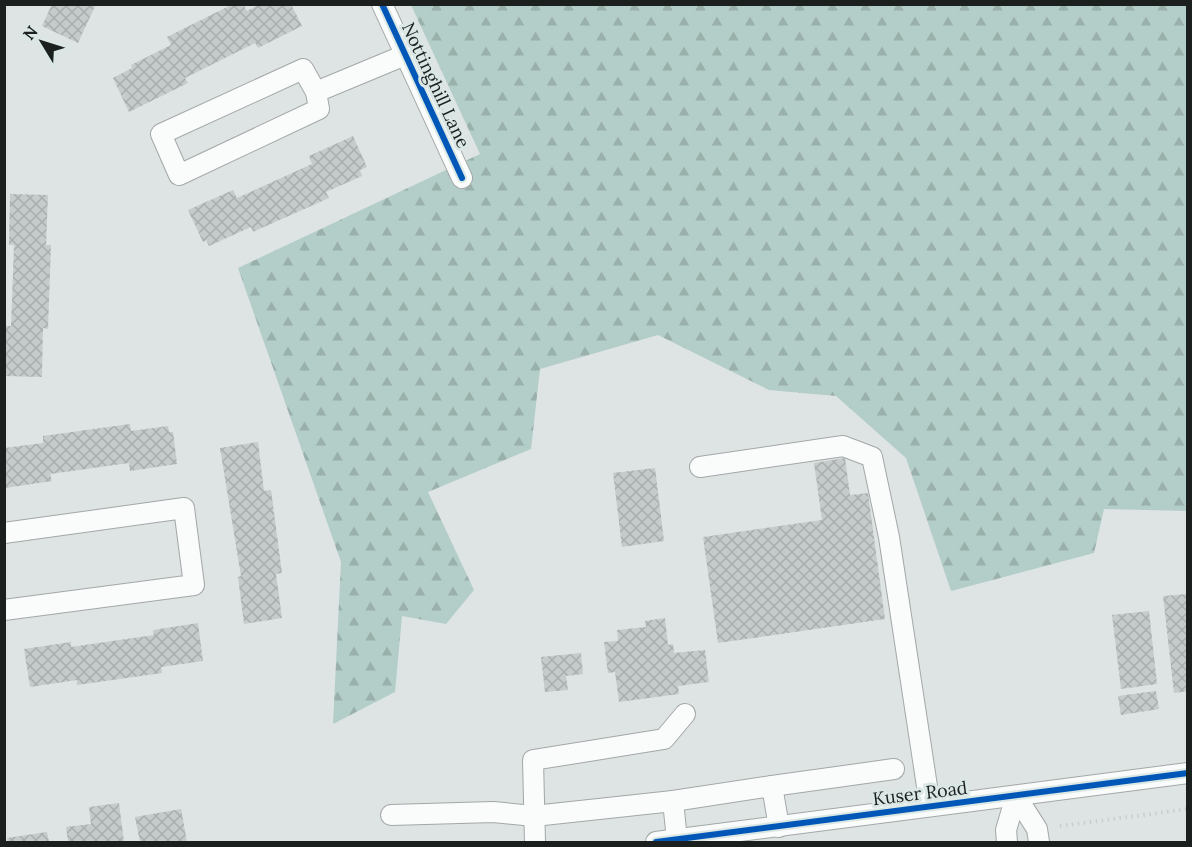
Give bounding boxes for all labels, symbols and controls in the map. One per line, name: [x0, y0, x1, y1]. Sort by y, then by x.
north arrow: [12, 12, 72, 72]
street label: Nottinghill Lane: [397, 19, 475, 152]
text: N: [18, 22, 42, 44]
street label: Kuser Road: [871, 776, 969, 810]

